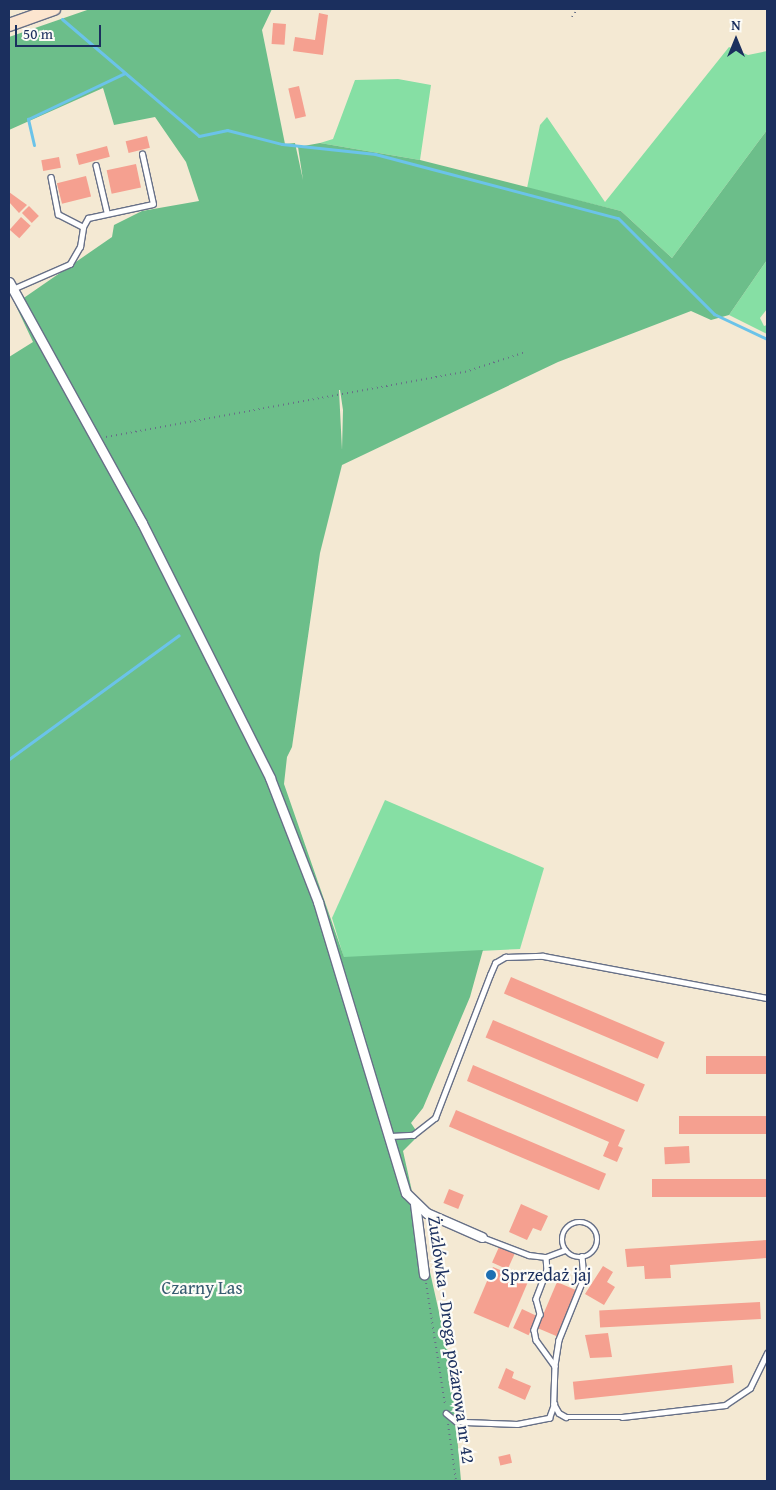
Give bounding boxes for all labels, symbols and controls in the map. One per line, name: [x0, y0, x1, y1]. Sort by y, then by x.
scale bar: [18, 15, 104, 47]
north arrow: [711, 15, 761, 65]
text: N: [731, 15, 741, 35]
text: 50 m: [23, 23, 53, 44]
street label: Żużlówka - Droga pożarowa nr 42: [423, 1215, 479, 1465]
place label: Sprzedaż jaj: [501, 1264, 591, 1286]
marker: Sprzedaż jaj: [485, 1269, 497, 1281]
park label: Czarny Las: [161, 1277, 243, 1299]

